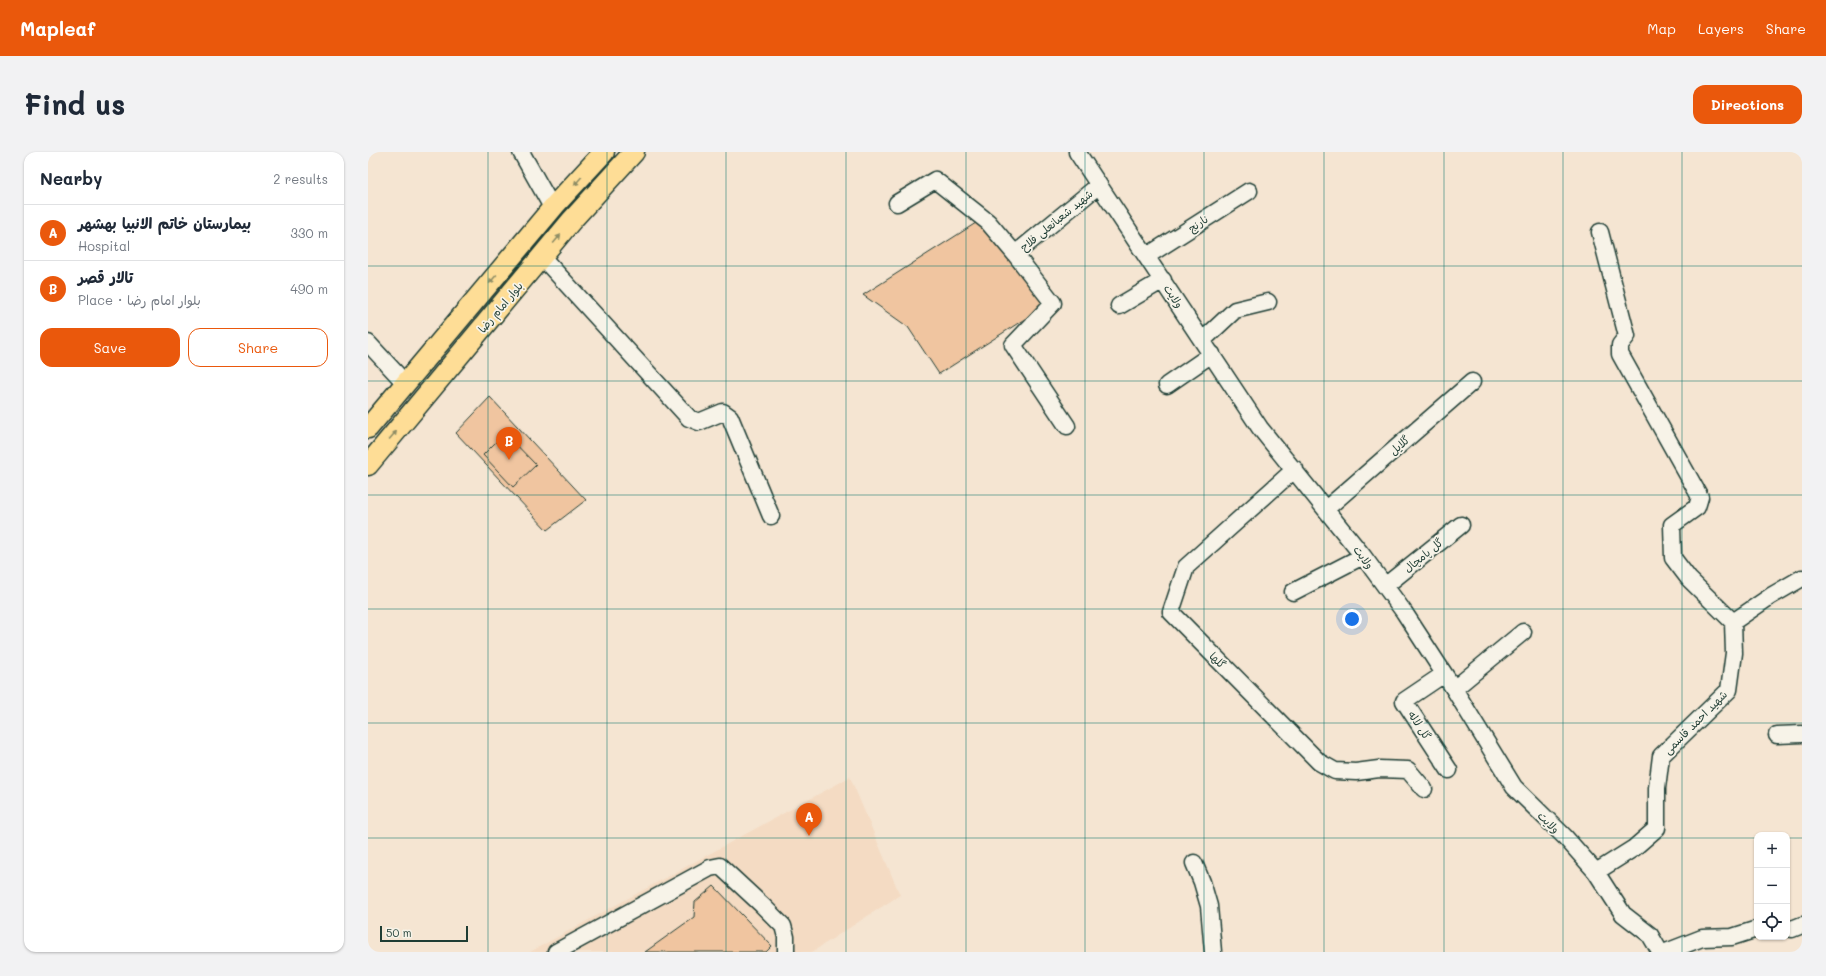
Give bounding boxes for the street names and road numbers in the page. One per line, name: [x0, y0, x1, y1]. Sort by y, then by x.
street label: شهید شعبانعلی فلاح: [1016, 186, 1096, 255]
street label: نارنج: [1185, 211, 1212, 236]
street label: بلوار امام رضا: [474, 278, 527, 337]
street label: ولایت: [1161, 281, 1187, 311]
street label: گلایل: [1386, 432, 1413, 458]
street label: گل پامچال: [1400, 534, 1446, 575]
street label: ولایت: [1350, 542, 1378, 572]
street label: گلها: [1206, 648, 1230, 672]
street label: شهید احمد قاسمی: [1660, 687, 1731, 758]
street label: گل لاله: [1405, 708, 1435, 743]
street label: ولایت: [1535, 808, 1563, 836]

